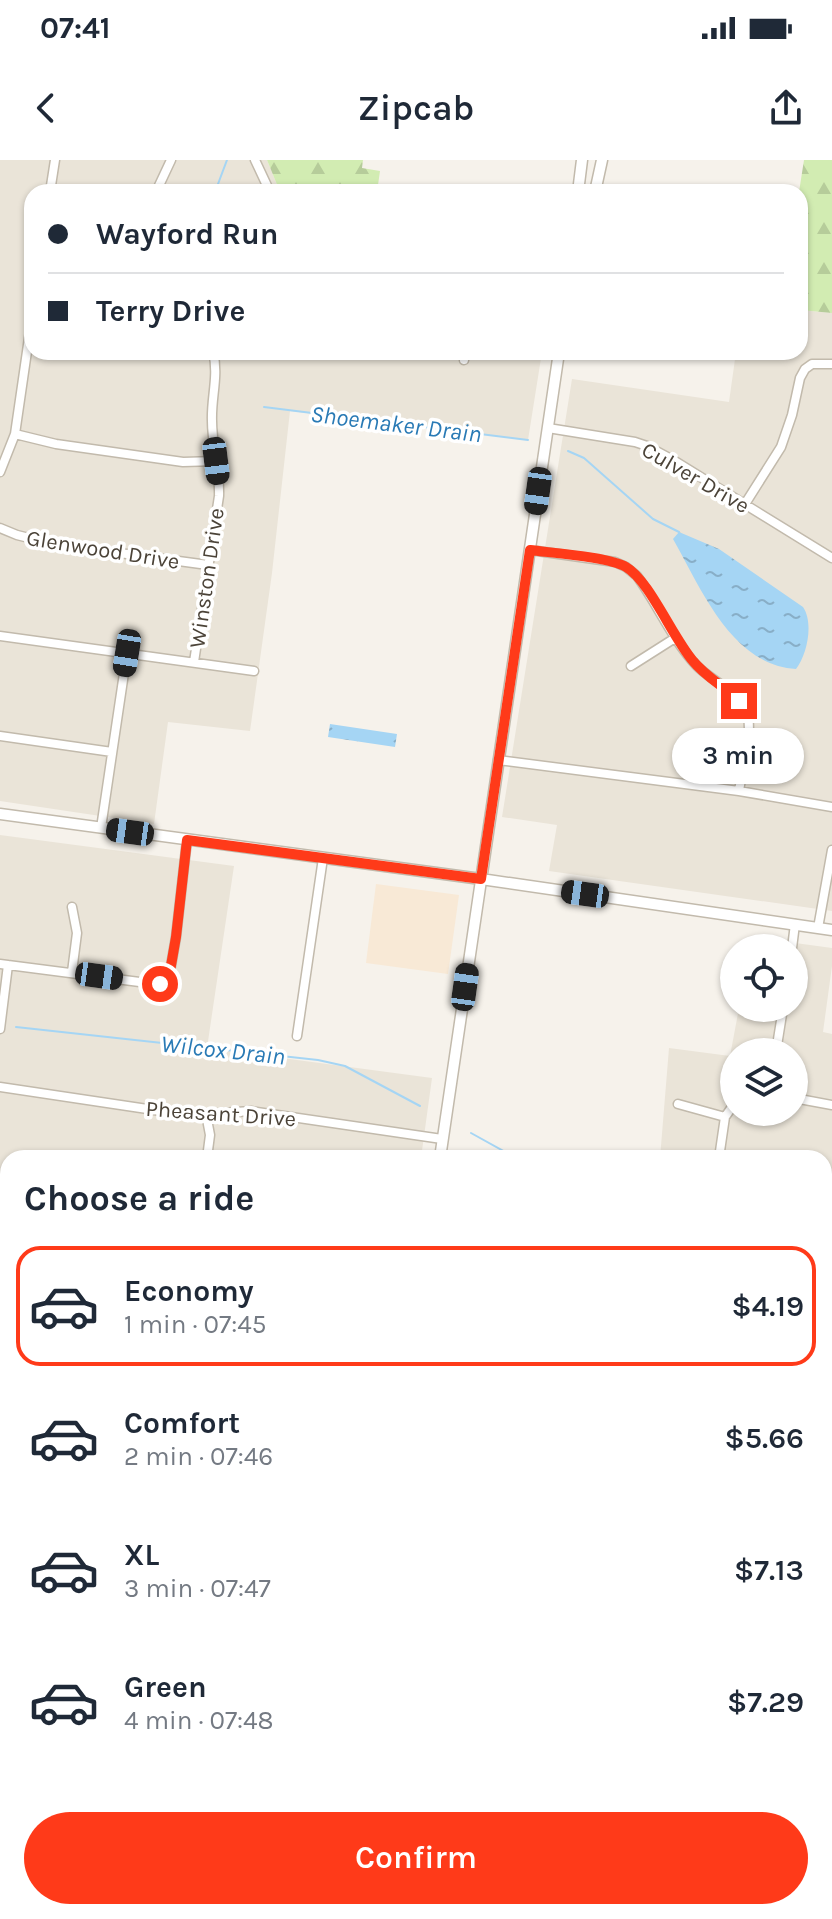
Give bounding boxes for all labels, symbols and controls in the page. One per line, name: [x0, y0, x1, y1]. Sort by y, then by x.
text: 07:41: [40, 10, 111, 46]
icon: back: [24, 86, 68, 130]
icon: share: [764, 86, 808, 130]
text: Zipcab: [358, 87, 475, 129]
text: Wayford Run: [96, 216, 278, 252]
text: Terry Drive: [96, 293, 245, 329]
water label: Shoemaker Drain: [309, 400, 483, 448]
car: [201, 436, 231, 486]
street label: Culver Drive: [637, 437, 754, 519]
car: [523, 466, 553, 516]
street label: Winston Drive: [184, 506, 230, 650]
street label: Glenwood Drive: [24, 525, 181, 575]
car: [111, 627, 143, 679]
route end: [721, 683, 757, 719]
callout: 3 min: [673, 729, 805, 785]
text: 3 min: [702, 740, 774, 771]
car: [105, 817, 155, 847]
car: [560, 879, 610, 909]
map controls: [720, 934, 808, 1126]
button: locate: [720, 934, 808, 1022]
car: [74, 961, 124, 991]
car: [450, 962, 480, 1012]
route start: [142, 966, 178, 1002]
water label: Wilcox Drain: [159, 1030, 287, 1070]
button: layers: [720, 1038, 808, 1126]
street label: Pheasant Drive: [145, 1096, 297, 1132]
text: Choose a ride: [24, 1177, 254, 1219]
icon: car: [28, 1270, 100, 1342]
text: Economy: [124, 1273, 254, 1309]
text: $4.19: [732, 1288, 804, 1324]
text: 1 min · 07:45: [124, 1309, 266, 1340]
icon: car: [28, 1402, 100, 1474]
text: Comfort: [124, 1405, 240, 1441]
text: $5.66: [724, 1420, 804, 1456]
text: 2 min · 07:46: [124, 1441, 273, 1472]
icon: car: [28, 1534, 100, 1606]
text: XL: [124, 1537, 159, 1573]
text: $7.13: [734, 1552, 804, 1588]
text: 3 min · 07:47: [124, 1573, 271, 1604]
icon: car: [28, 1666, 100, 1738]
text: Green: [124, 1669, 207, 1705]
text: $7.29: [727, 1684, 804, 1720]
text: 4 min · 07:48: [124, 1705, 274, 1736]
button: Confirm: [24, 1812, 808, 1904]

